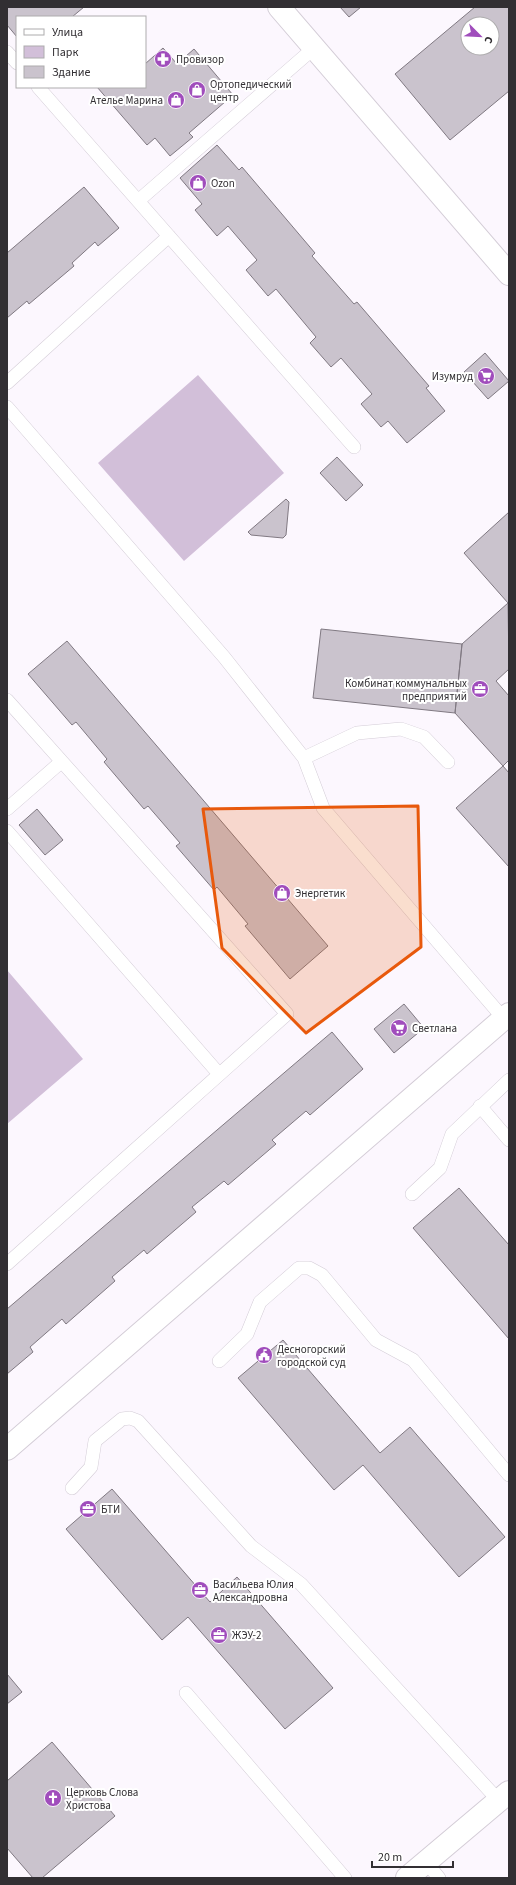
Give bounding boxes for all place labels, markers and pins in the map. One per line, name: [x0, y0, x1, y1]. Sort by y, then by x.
pharmacy icon: Провизор: [153, 49, 173, 69]
place label: Провизор: [176, 52, 224, 67]
place label: Ортопедический центр: [210, 77, 292, 105]
shop icon: Ортопедический центр: [187, 80, 207, 100]
shop icon: Ателье Марина: [166, 90, 186, 110]
place label: Ателье Марина: [90, 93, 163, 108]
shop icon: Ozon: [188, 173, 208, 193]
place label: Ozon: [211, 176, 235, 191]
supermarket icon: Изумруд: [476, 366, 496, 386]
place label: Изумруд: [432, 369, 473, 384]
place label: Комбинат коммунальных предприятий: [345, 676, 467, 704]
office icon: Комбинат коммунальных предприятий: [470, 679, 490, 699]
shop icon: Энергетик: [272, 883, 292, 903]
place label: Энергетик: [295, 886, 346, 901]
supermarket icon: Светлана: [389, 1018, 409, 1038]
place label: Светлана: [412, 1021, 457, 1036]
place label: Десногорский городской суд: [277, 1342, 346, 1370]
public building icon: Десногорский городской суд: [254, 1345, 274, 1365]
office icon: БТИ: [78, 1499, 98, 1519]
place label: БТИ: [101, 1502, 120, 1517]
place label: Васильева Юлия Александровна: [213, 1577, 294, 1605]
office icon: Васильева Юлия Александровна: [190, 1580, 210, 1600]
office icon: ЖЭУ-2: [209, 1625, 229, 1645]
place label: ЖЭУ-2: [232, 1628, 262, 1643]
place label: Церковь Слова Христова: [66, 1785, 138, 1813]
church icon: Церковь Слова Христова: [43, 1788, 63, 1808]

